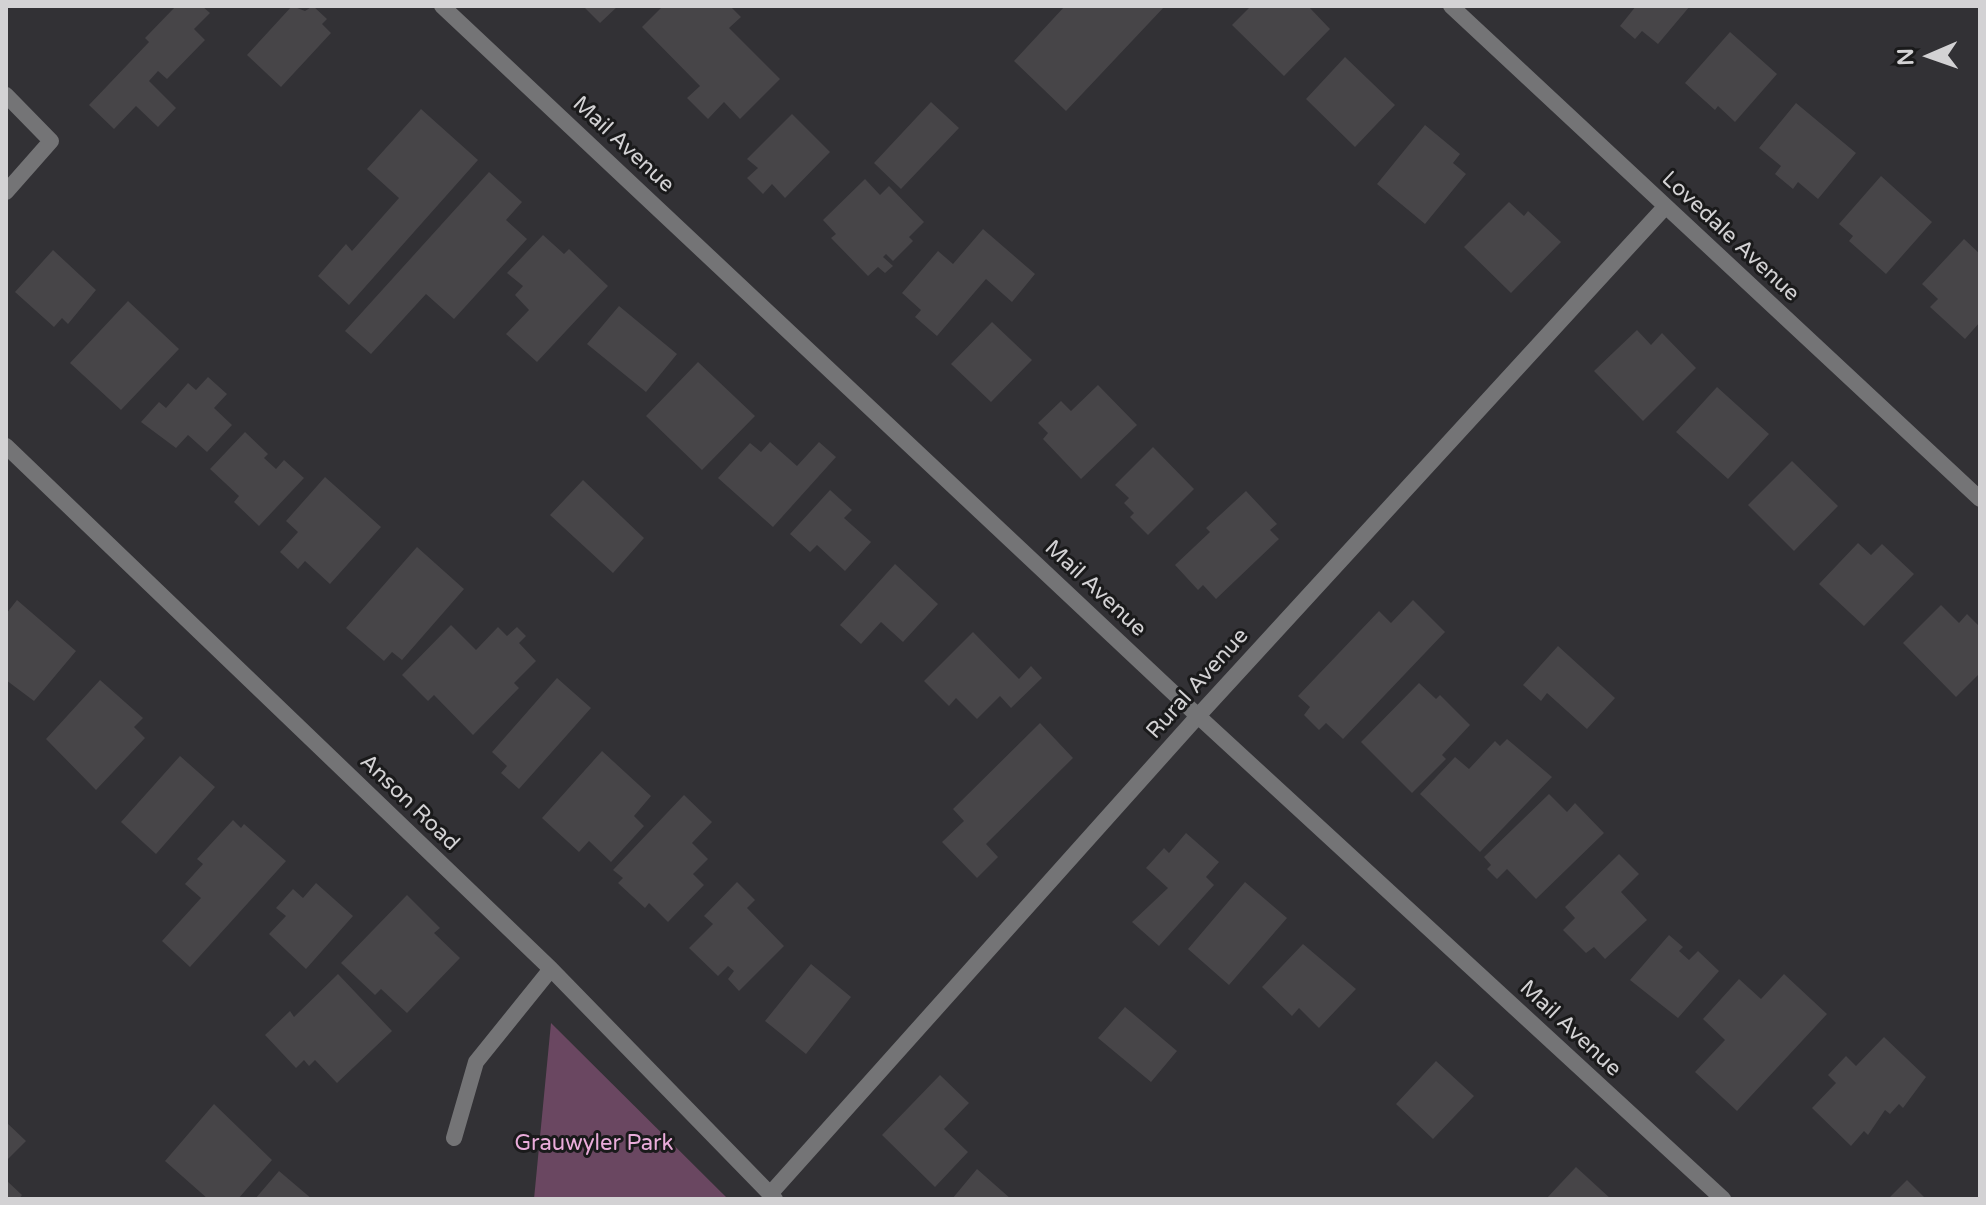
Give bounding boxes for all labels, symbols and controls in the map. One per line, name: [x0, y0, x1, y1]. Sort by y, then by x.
north arrow: [1890, 16, 1970, 96]
text: N: [1893, 48, 1919, 66]
street label: Mail Avenue: [567, 91, 679, 199]
street label: Lovedale Avenue: [1656, 166, 1804, 308]
street label: Mail Avenue: [1039, 535, 1151, 643]
street label: Rural Avenue: [1141, 623, 1255, 745]
street label: Anson Road: [354, 749, 464, 857]
street label: Mail Avenue: [1514, 975, 1626, 1083]
park label: Grauwyler Park: [514, 1131, 674, 1157]

